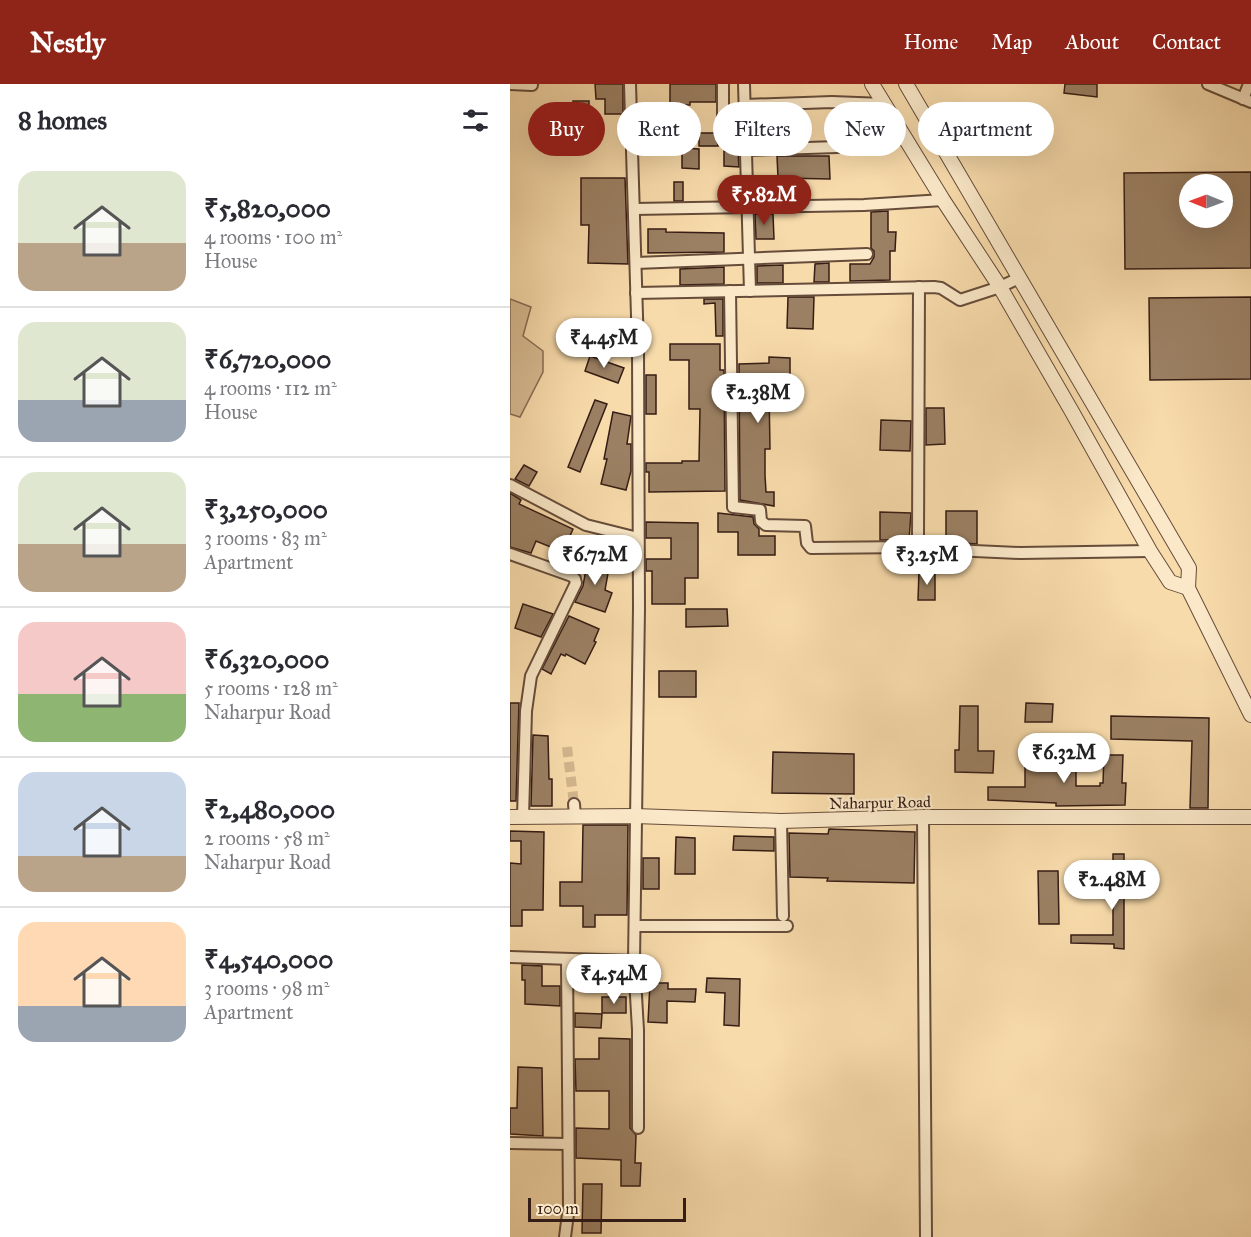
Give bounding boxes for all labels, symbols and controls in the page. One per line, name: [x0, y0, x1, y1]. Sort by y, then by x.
text: Nestly: [30, 25, 105, 60]
text: Home: [903, 29, 958, 55]
text: Map: [991, 29, 1032, 55]
text: About: [1065, 29, 1119, 55]
text: Contact: [1152, 29, 1221, 55]
chip: Buy: [528, 102, 605, 156]
chip: Rent: [617, 102, 701, 156]
chip: Filters: [713, 102, 812, 156]
chip: New: [824, 102, 906, 156]
chip: Apartment: [918, 102, 1054, 156]
text: 8 homes: [18, 104, 107, 136]
icon: filters: [459, 104, 492, 137]
north arrow: [1179, 174, 1233, 228]
map controls: [1179, 174, 1233, 228]
pin: ₹5.82M: [715, 175, 813, 226]
text: ₹5.82M: [731, 182, 797, 206]
text: ₹5,820,000: [204, 192, 331, 224]
icon: home: [66, 195, 138, 267]
text: 4 rooms · 100 m²: [204, 225, 342, 249]
text: House: [204, 249, 258, 273]
pin: ₹4.45M: [555, 318, 653, 369]
text: ₹4.45M: [570, 325, 638, 349]
text: ₹6,720,000: [204, 343, 331, 375]
icon: home: [66, 346, 138, 418]
pin: ₹2.38M: [709, 373, 807, 424]
text: 4 rooms · 112 m²: [204, 376, 337, 400]
text: ₹2.38M: [725, 380, 791, 404]
text: House: [204, 400, 258, 424]
text: ₹3,250,000: [204, 493, 328, 525]
icon: home: [66, 496, 138, 568]
text: 3 rooms · 83 m²: [204, 526, 327, 550]
pin: ₹6.72M: [546, 535, 644, 586]
pin: ₹3.25M: [878, 535, 976, 586]
text: ₹6.72M: [562, 542, 628, 566]
text: ₹3.25M: [895, 542, 959, 566]
text: Apartment: [204, 550, 293, 574]
text: ₹6,320,000: [204, 643, 329, 675]
icon: home: [66, 646, 138, 718]
text: 5 rooms · 128 m²: [204, 676, 338, 700]
text: Naharpur Road: [204, 700, 331, 724]
pin: ₹6.32M: [1015, 733, 1113, 784]
text: ₹6.32M: [1032, 740, 1096, 764]
street label: Naharpur Road: [829, 792, 931, 813]
text: ₹2,480,000: [204, 793, 335, 825]
icon: home: [66, 796, 138, 868]
text: 2 rooms · 58 m²: [204, 826, 330, 850]
text: Naharpur Road: [204, 850, 331, 874]
pin: ₹2.48M: [1063, 860, 1161, 911]
text: ₹2.48M: [1078, 867, 1146, 891]
text: ₹4,540,000: [204, 943, 333, 975]
icon: home: [66, 946, 138, 1018]
pin: ₹4.54M: [565, 954, 663, 1005]
text: ₹4.54M: [580, 961, 648, 985]
text: 3 rooms · 98 m²: [204, 976, 329, 1000]
text: Apartment: [204, 1000, 293, 1024]
scale bar: [528, 1195, 686, 1222]
text: 100 m: [537, 1199, 579, 1218]

